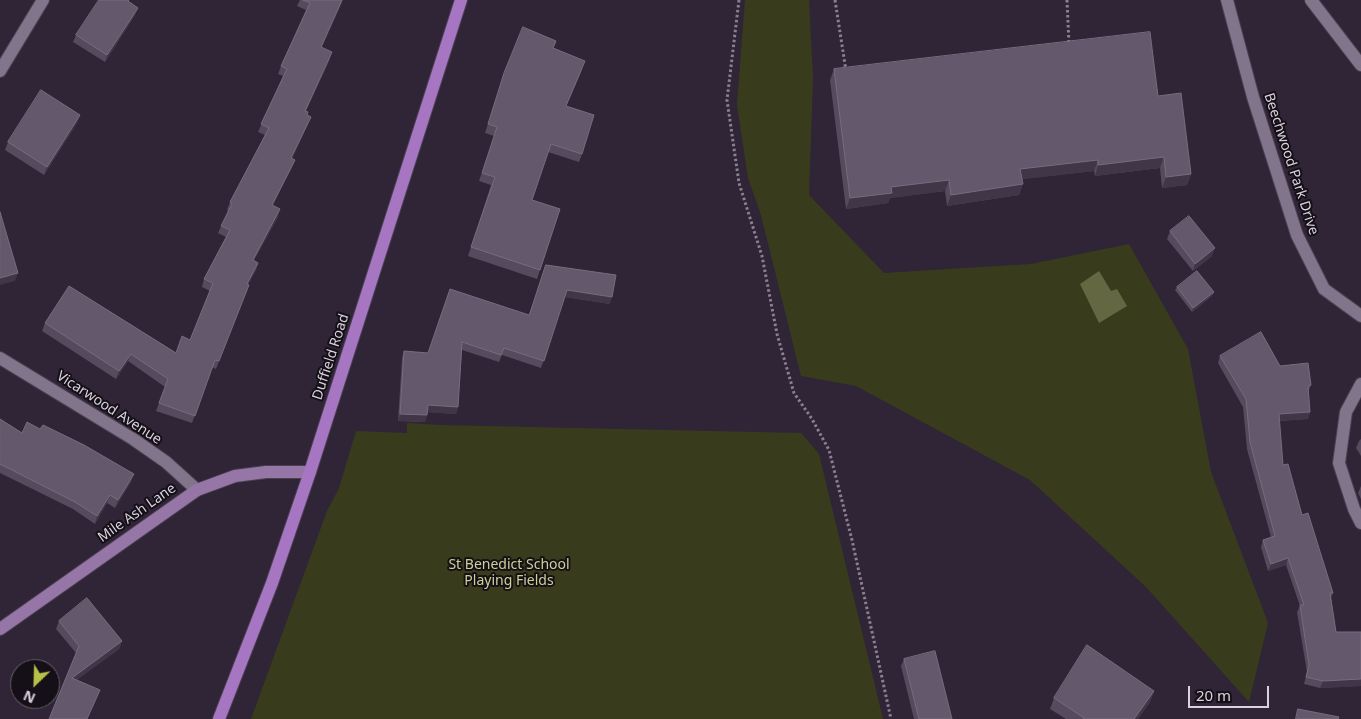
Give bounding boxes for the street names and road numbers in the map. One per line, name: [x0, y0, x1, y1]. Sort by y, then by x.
street label: Beechwood Park Drive: [1260, 91, 1322, 237]
street label: Duffield Road: [309, 312, 353, 402]
street label: Vicarwood Avenue: [53, 368, 165, 448]
street label: Mile Ash Lane: [95, 480, 179, 546]

